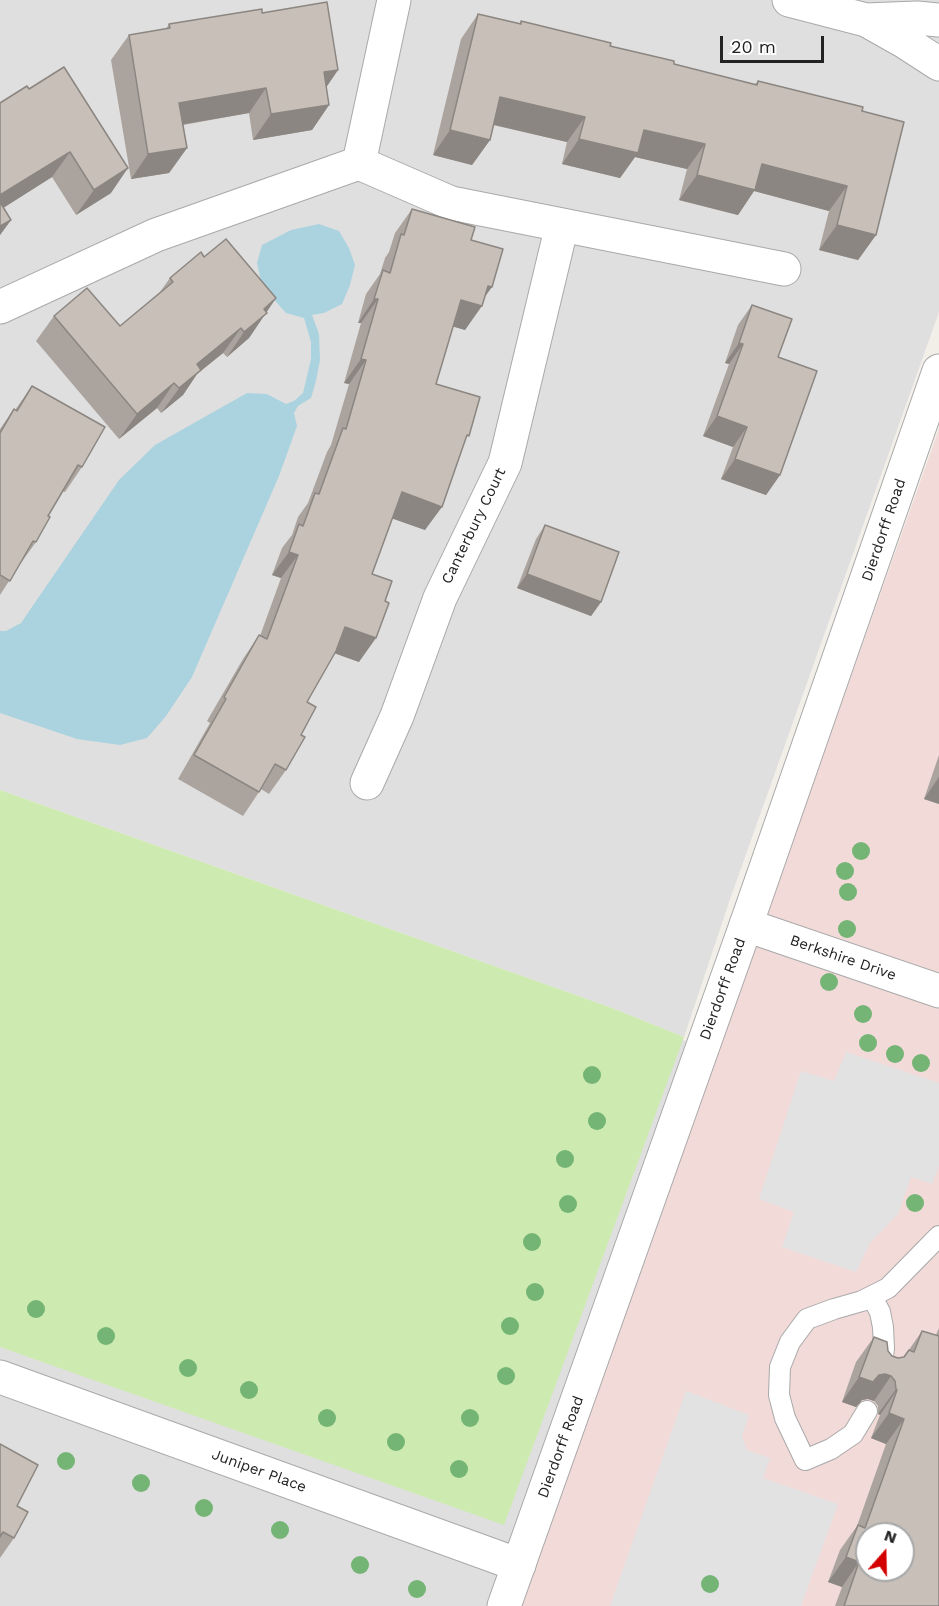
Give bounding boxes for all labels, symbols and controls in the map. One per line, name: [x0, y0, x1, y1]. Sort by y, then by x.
scale bar: [723, 24, 826, 62]
text: 20 m: [731, 36, 776, 57]
street label: Canterbury Court: [438, 465, 510, 587]
street label: Dierdorff Road: [858, 476, 910, 584]
street label: Berkshire Drive: [788, 931, 898, 985]
street label: Dierdorff Road: [696, 936, 750, 1042]
street label: Dierdorff Road: [534, 1394, 588, 1500]
street label: Juniper Place: [209, 1446, 309, 1496]
north arrow: [855, 1522, 915, 1582]
text: N: [882, 1526, 899, 1547]

